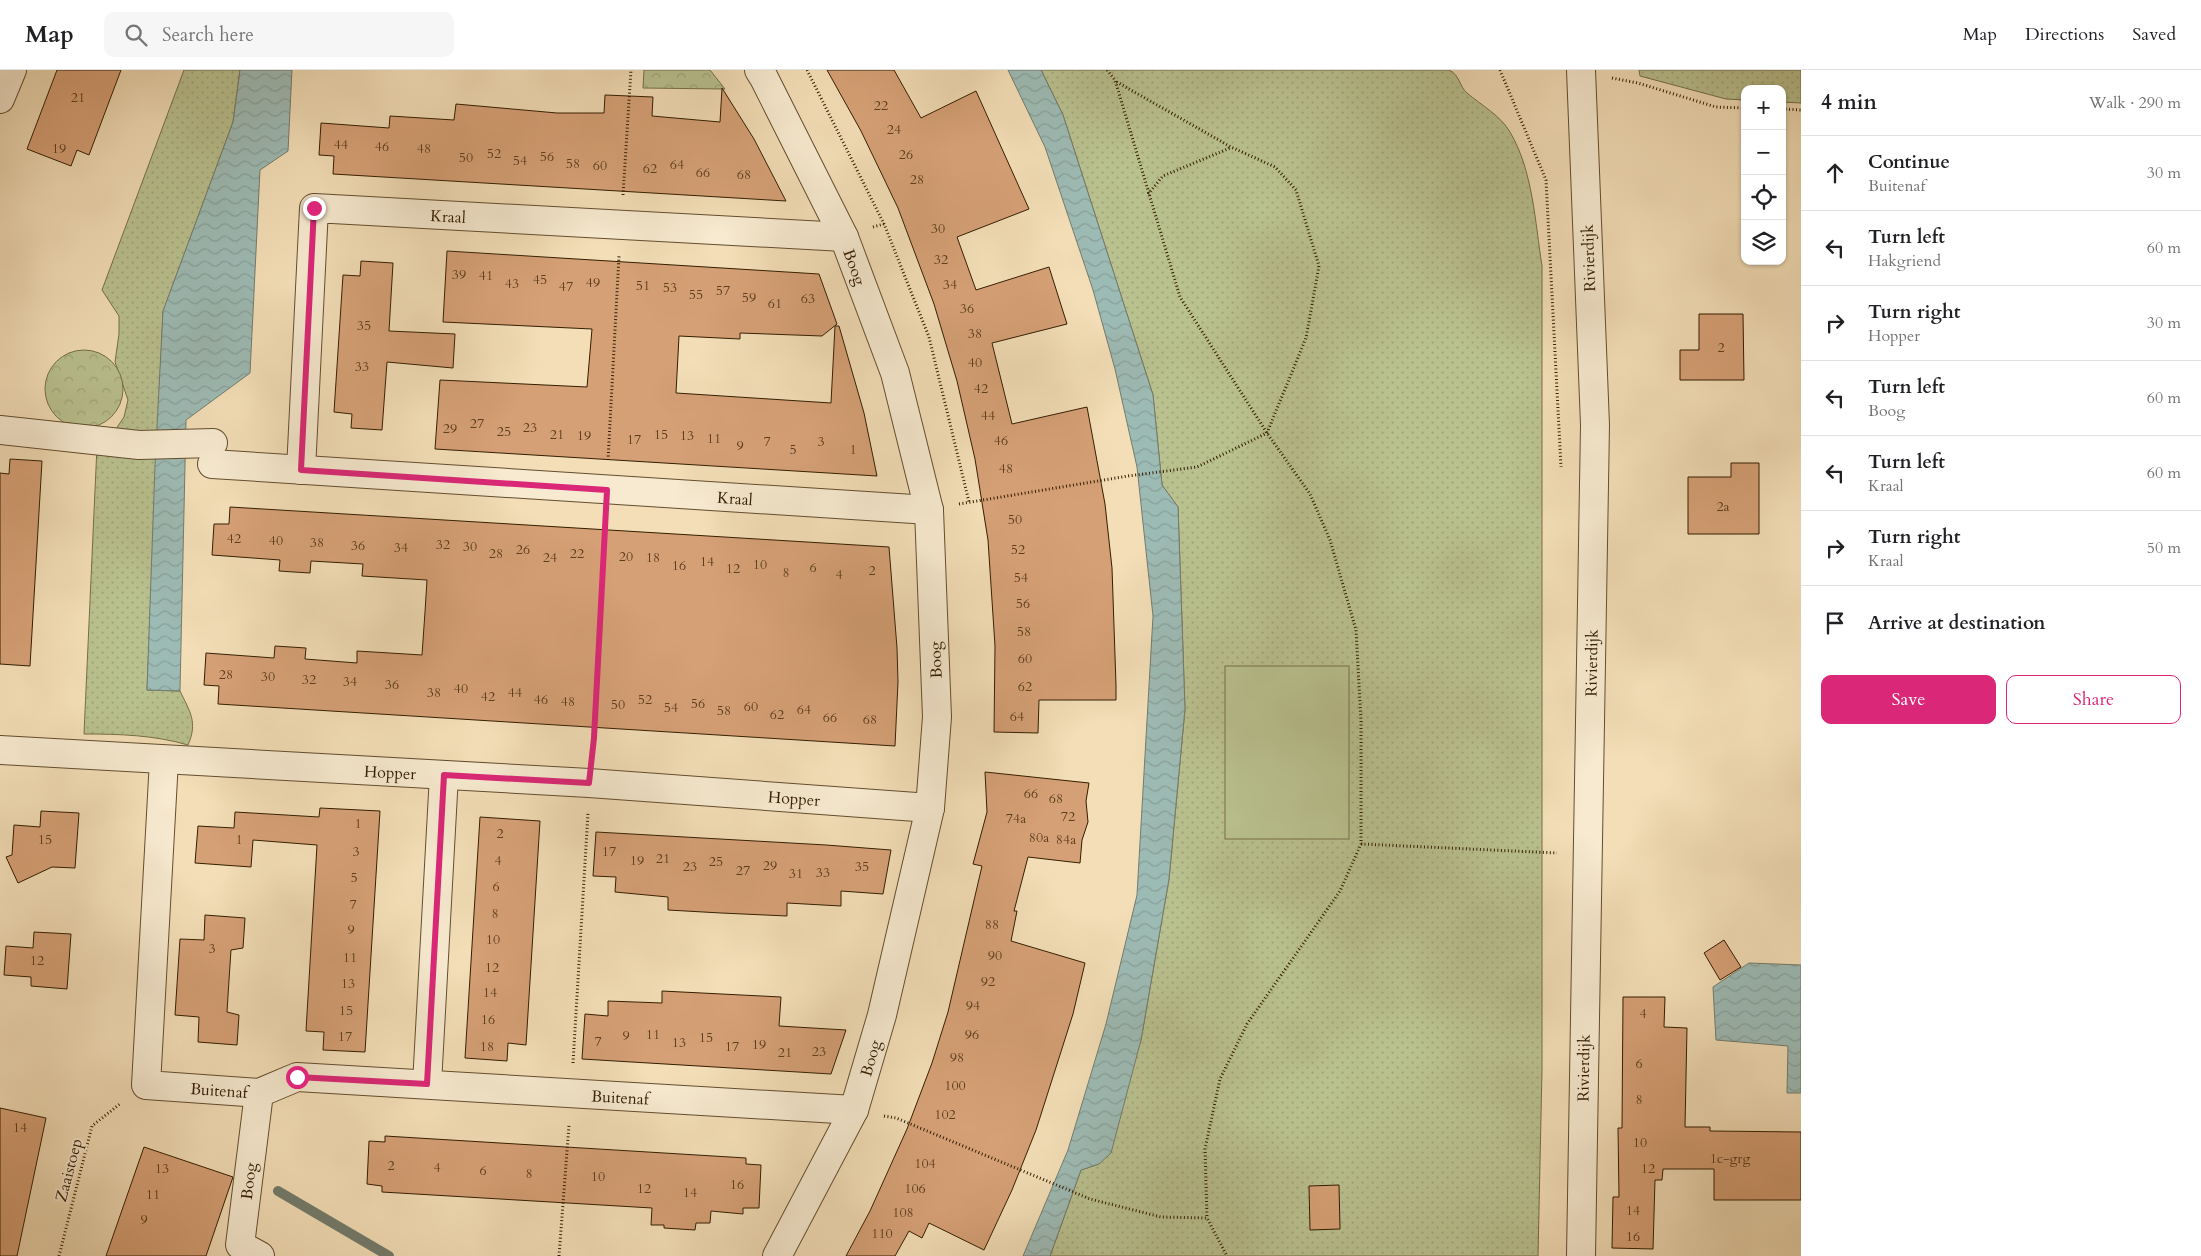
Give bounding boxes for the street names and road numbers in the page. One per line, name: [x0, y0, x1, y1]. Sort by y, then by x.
street label: Kraal: [430, 205, 466, 229]
street label: Rivierdijk: [1577, 223, 1601, 292]
street label: Boog: [837, 246, 871, 289]
street label: Kraal: [716, 487, 753, 511]
street label: Rivierdijk: [1580, 629, 1604, 697]
street label: Boog: [924, 641, 948, 679]
street label: Hopper: [363, 761, 417, 785]
street label: Hopper: [767, 786, 821, 812]
street label: Rivierdijk: [1572, 1034, 1596, 1102]
street label: Boog: [855, 1037, 887, 1079]
street label: Buitenaf: [190, 1078, 251, 1104]
street label: Buitenaf: [591, 1086, 652, 1111]
street label: Zaaistoep: [50, 1136, 88, 1204]
street label: Boog: [236, 1161, 262, 1201]

